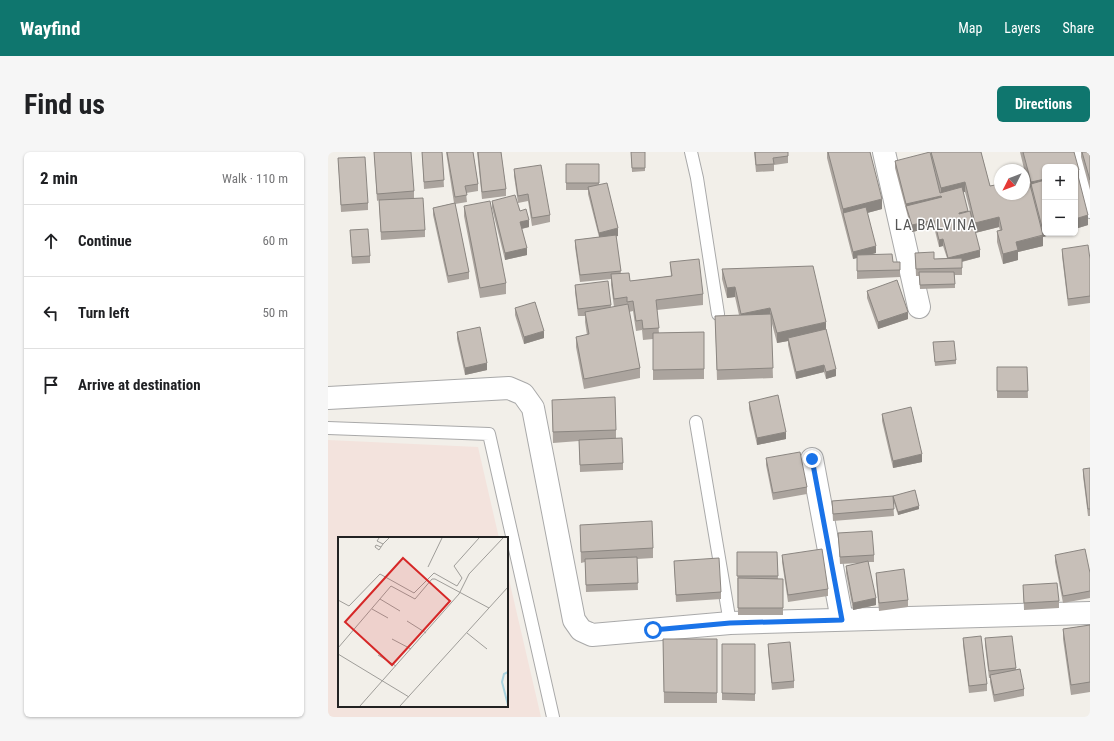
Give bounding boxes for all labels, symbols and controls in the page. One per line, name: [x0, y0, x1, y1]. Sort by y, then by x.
text: Wayfind: [20, 17, 80, 40]
text: Map: [958, 20, 982, 36]
text: Layers: [1004, 20, 1041, 36]
text: Share: [1063, 20, 1094, 36]
button: Directions: [997, 86, 1090, 122]
text: Find us: [24, 88, 105, 121]
north arrow: [994, 164, 1030, 200]
map controls: [1042, 164, 1078, 236]
button: +: [1042, 164, 1078, 200]
text: 2 min: [40, 168, 78, 188]
text: Walk · 110 m: [222, 171, 288, 186]
button: −: [1042, 200, 1078, 236]
district label: LA BALVINA: [895, 216, 977, 234]
icon: ahead: [40, 230, 62, 252]
text: Continue: [78, 232, 132, 250]
text: 60 m: [262, 233, 288, 248]
icon: left: [40, 302, 62, 324]
text: Turn left: [78, 304, 129, 322]
text: 50 m: [262, 305, 288, 320]
icon: arrive: [40, 374, 62, 396]
text: Arrive at destination: [78, 376, 201, 394]
route end: [803, 450, 821, 468]
inset map: [338, 537, 508, 707]
route start: [644, 621, 662, 639]

